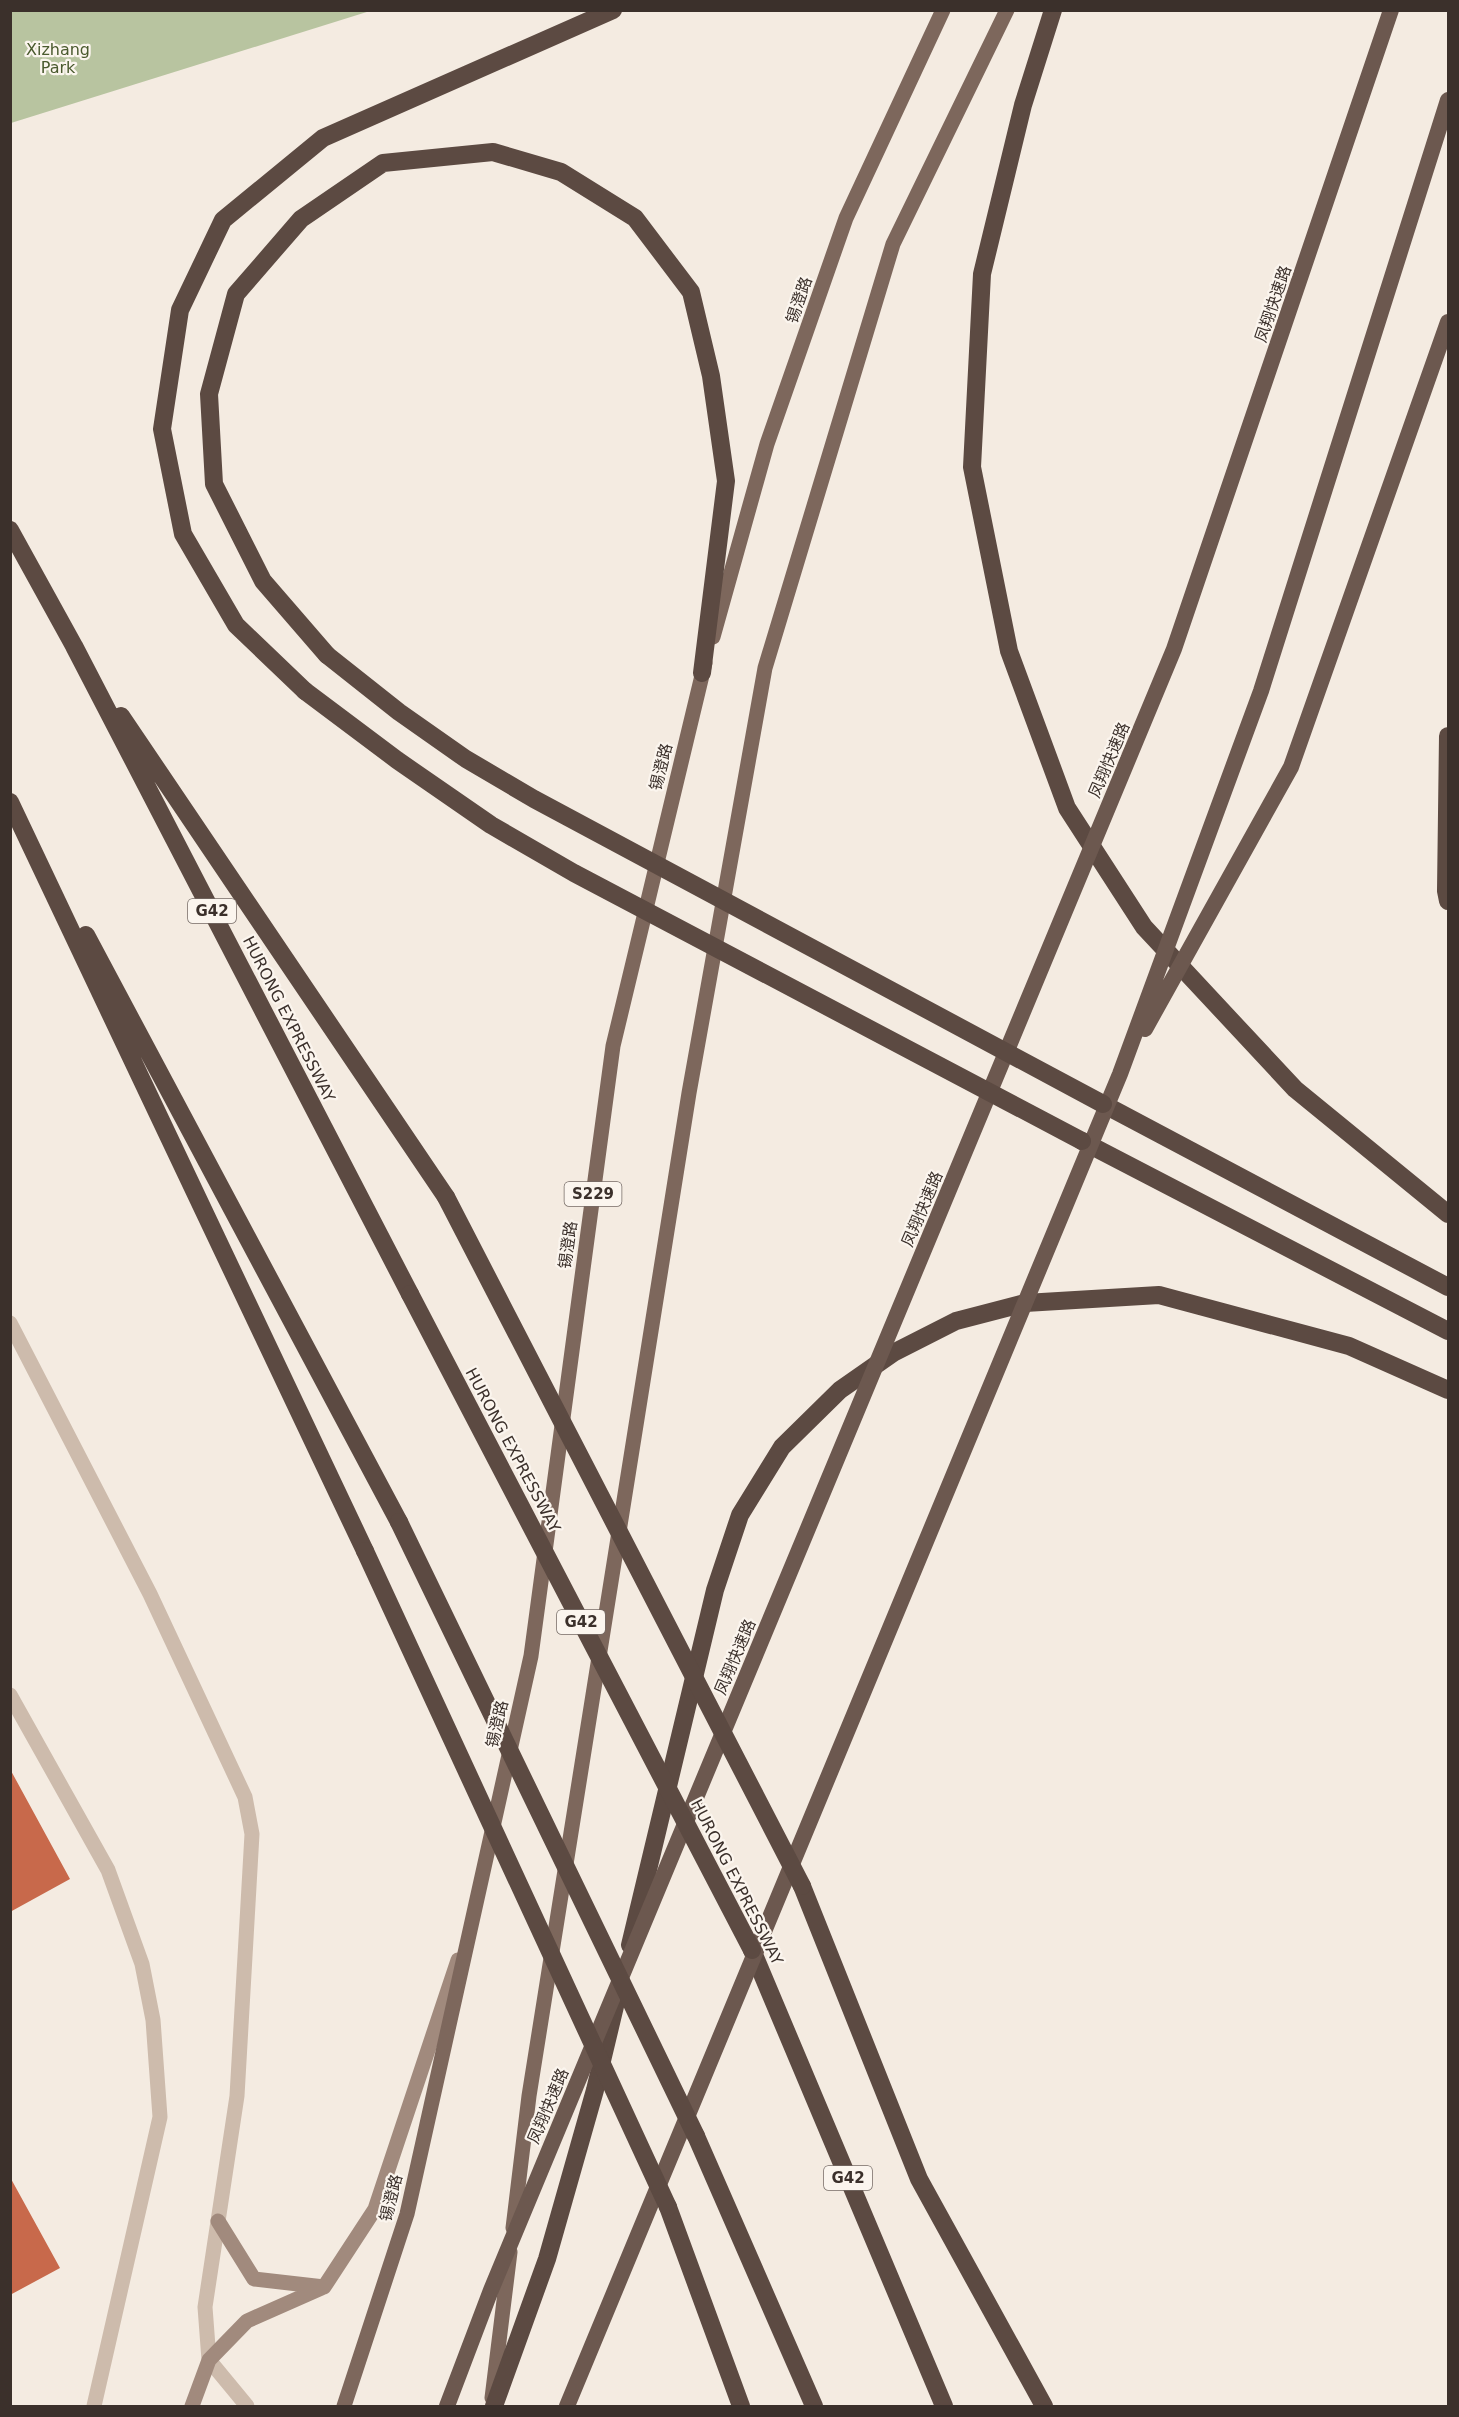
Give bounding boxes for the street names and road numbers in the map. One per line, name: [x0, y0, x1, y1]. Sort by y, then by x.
street label: 凤翔快速路: [1251, 263, 1295, 345]
street label: 锡澄路: [782, 274, 816, 326]
street label: 凤翔快速路: [1085, 719, 1133, 801]
street label: 锡澄路: [646, 741, 676, 793]
road number: G42: [188, 899, 236, 923]
street label: HURONG EXPRESSWAY: [239, 933, 339, 1105]
street label: 凤翔快速路: [898, 1168, 946, 1250]
road number: S229: [564, 1182, 622, 1206]
street label: 锡澄路: [555, 1220, 581, 1270]
street label: HURONG EXPRESSWAY: [462, 1364, 565, 1536]
road number: G42: [557, 1610, 605, 1634]
street label: 凤翔快速路: [711, 1616, 759, 1698]
street label: 锡澄路: [482, 1698, 512, 1750]
street label: HURONG EXPRESSWAY: [687, 1796, 787, 1968]
street label: 凤翔快速路: [524, 2065, 572, 2147]
road number: G42: [824, 2166, 872, 2190]
street label: 锡澄路: [376, 2172, 406, 2224]

